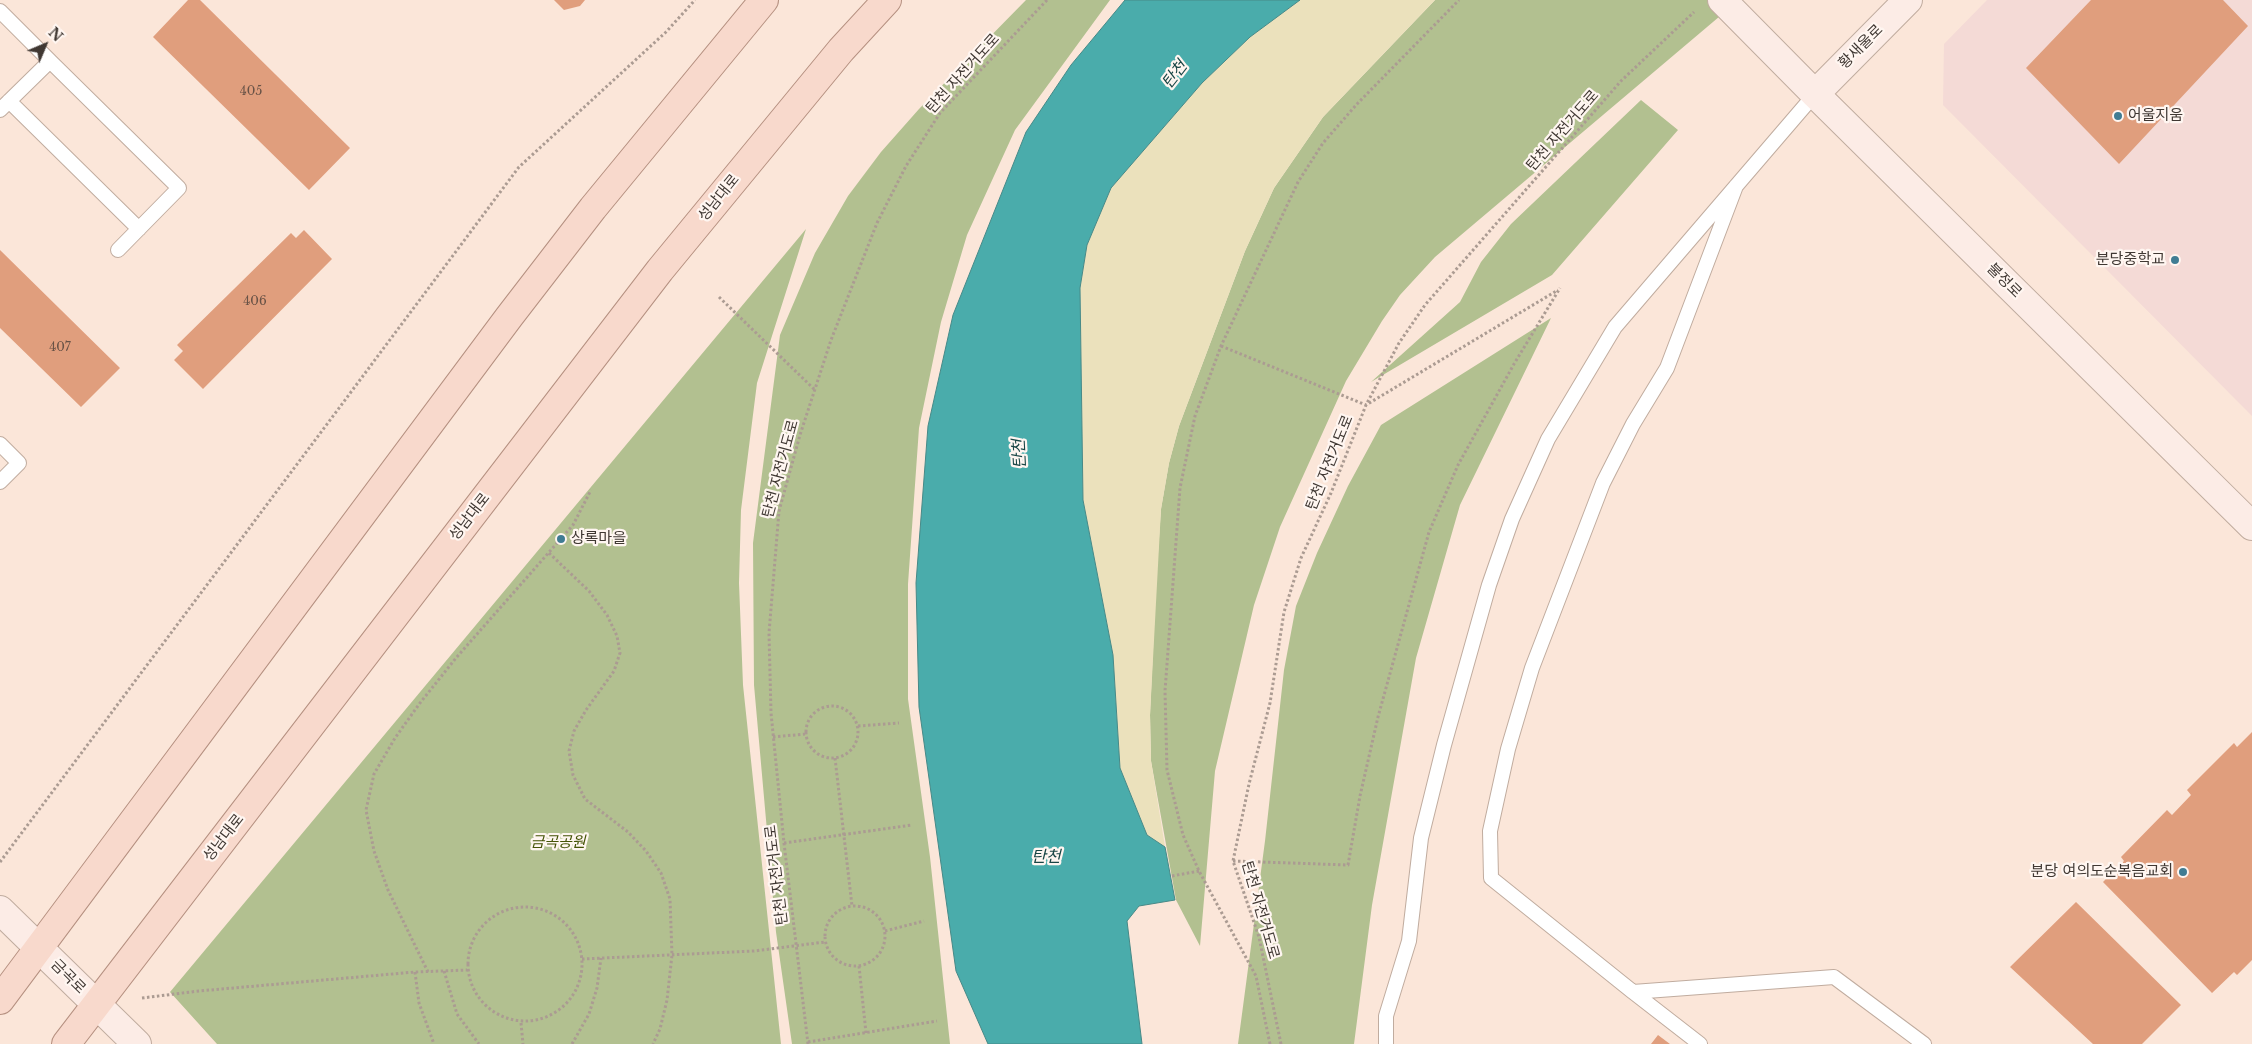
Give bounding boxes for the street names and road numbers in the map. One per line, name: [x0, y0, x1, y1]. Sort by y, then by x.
street label: 황새울로: [1835, 21, 1887, 73]
street label: 탄천 자전거도로: [923, 30, 1003, 118]
street label: 탄천 자전거도로: [1523, 87, 1603, 175]
street label: 성남대로: [695, 171, 743, 225]
street label: 불정로: [1983, 260, 2025, 302]
street label: 탄천 자전거도로: [1303, 413, 1357, 513]
street label: 탄천 자전거도로: [759, 418, 803, 520]
street label: 성남대로: [446, 490, 494, 544]
street label: 성남대로: [200, 811, 248, 865]
street label: 탄천 자전거도로: [762, 824, 792, 926]
street label: 탄천 자전거도로: [1237, 859, 1283, 961]
street label: 금곡로: [47, 956, 89, 998]

